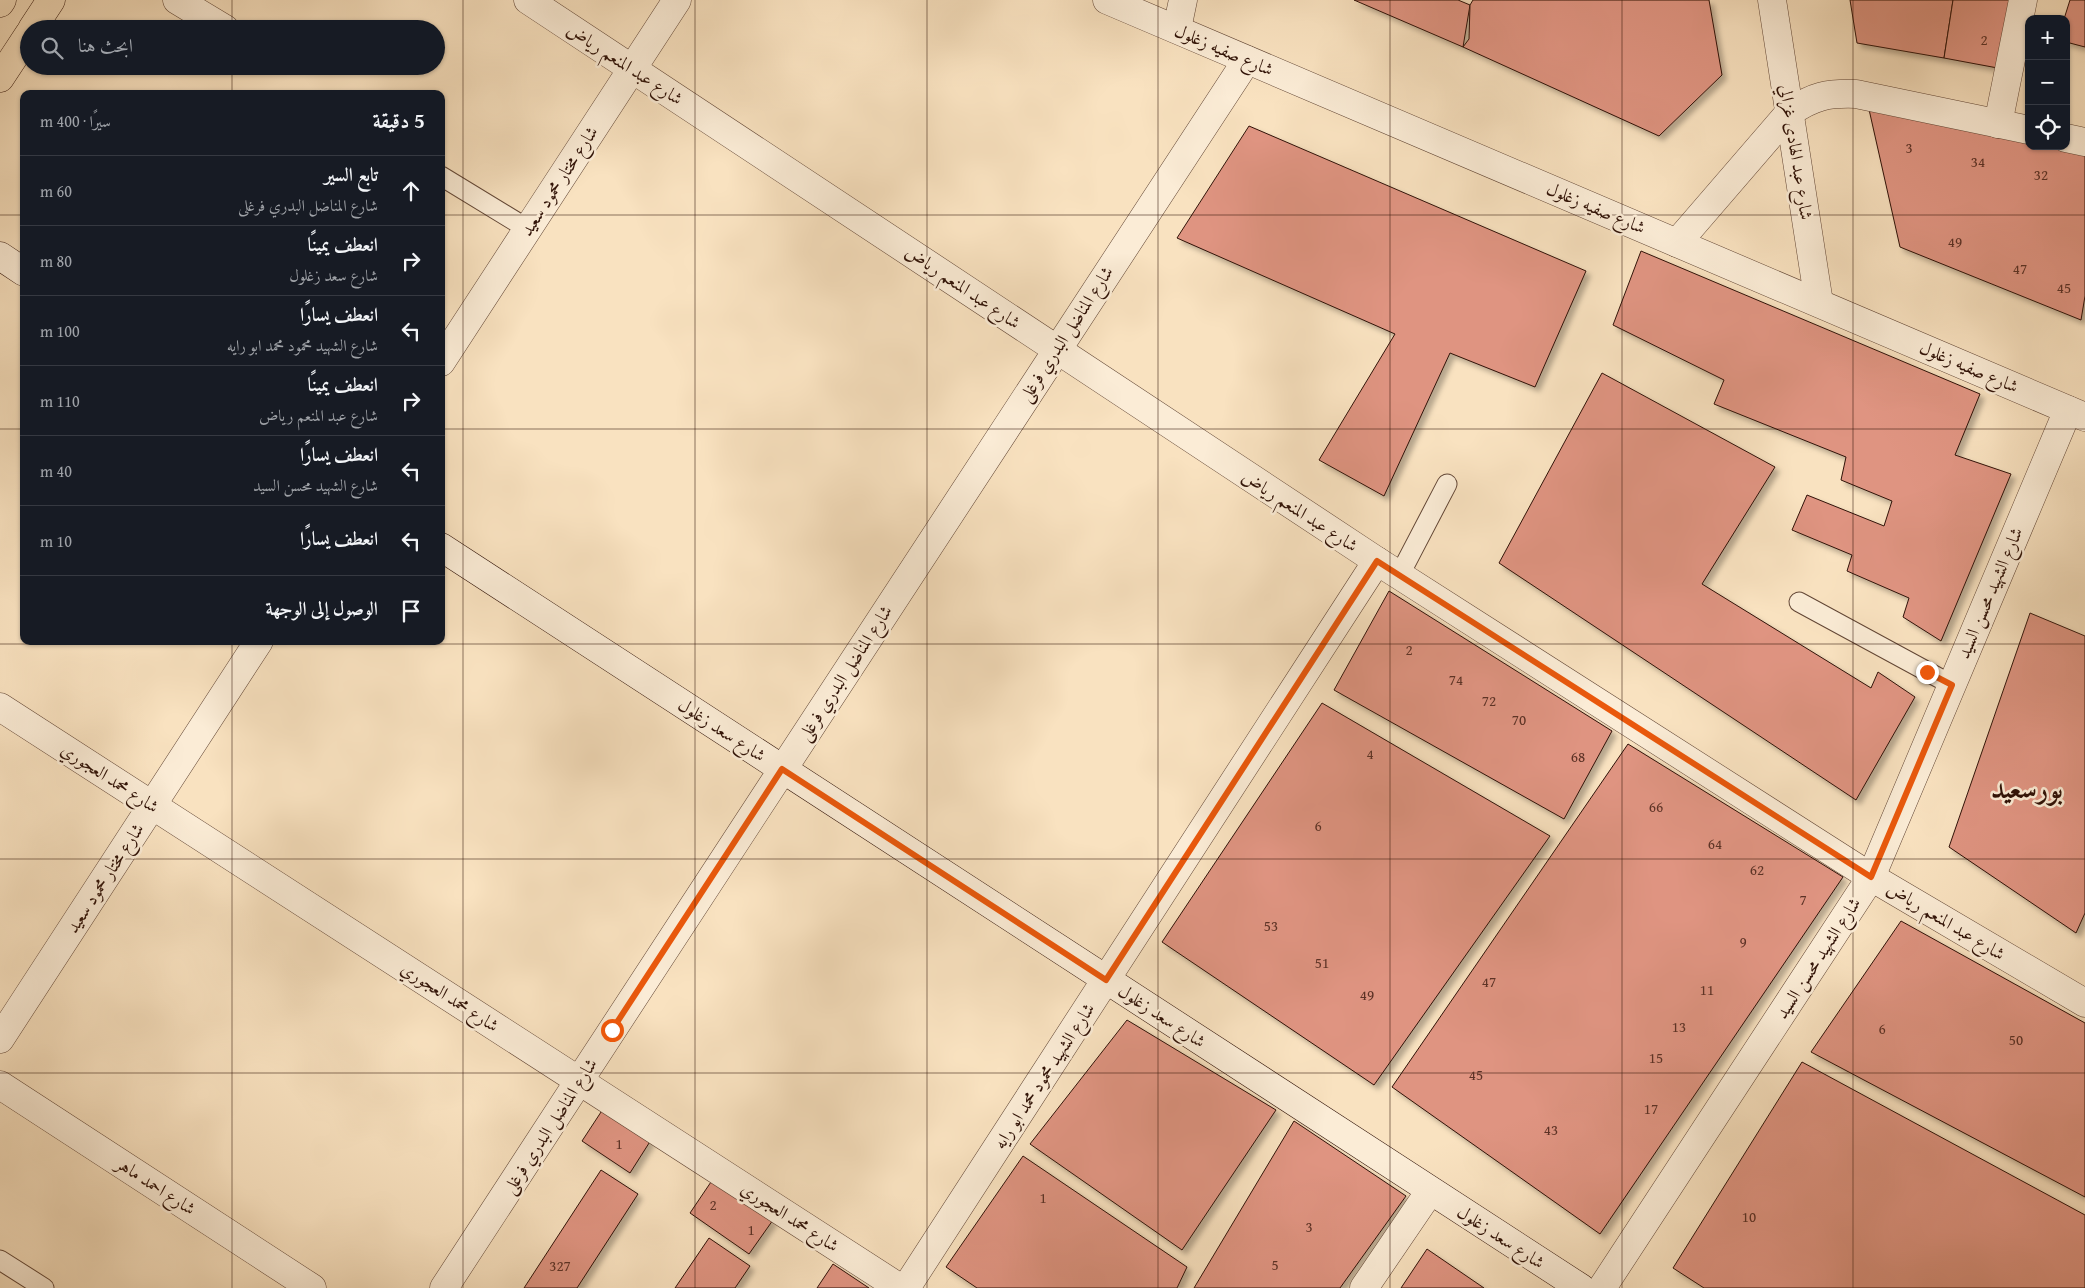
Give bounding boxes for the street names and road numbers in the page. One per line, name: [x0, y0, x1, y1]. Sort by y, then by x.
street label: شارع عبد المنعم رياض: [560, 16, 689, 115]
street label: شارع صفيه زغلول: [1170, 17, 1278, 84]
street label: شارع عبد الهادى غزالي: [1770, 82, 1821, 222]
street label: شارع مختار محمود سعيد: [513, 120, 606, 242]
street label: شارع صفيه زغلول: [1542, 175, 1650, 242]
street label: شارع عبد المنعم رياض: [898, 238, 1026, 339]
street label: شارع المناضل البدري فرغلى: [1011, 260, 1121, 408]
street label: شارع صفيه زغلول: [1915, 334, 2023, 401]
street label: شارع عبد المنعم رياض: [1235, 463, 1364, 562]
street label: شارع الشهيد محسن السيد: [1950, 523, 2031, 664]
street label: شارع المناضل البدري فرغلى: [790, 599, 900, 747]
street label: شارع سعد زغلول: [672, 691, 771, 770]
street label: شارع محمد العجوري: [55, 736, 165, 821]
street label: شارع مختار محمود سعيد: [59, 817, 152, 939]
street label: شارع عبد المنعم رياض: [1880, 874, 2011, 970]
street label: شارع الشهيد محسن السيد: [1768, 891, 1869, 1025]
street label: شارع محمد العجوري: [395, 955, 505, 1040]
street label: شارع سعد زغلول: [1112, 977, 1211, 1056]
street label: شارع الشهيد محمود محمد ابو رايه: [986, 997, 1103, 1155]
street label: شارع المناضل البدري فرغلى: [495, 1052, 605, 1200]
street label: شارع احمد ماهر: [108, 1149, 201, 1223]
street label: شارع محمد العجوري: [735, 1175, 845, 1260]
street label: شارع سعد زغلول: [1451, 1198, 1550, 1277]

